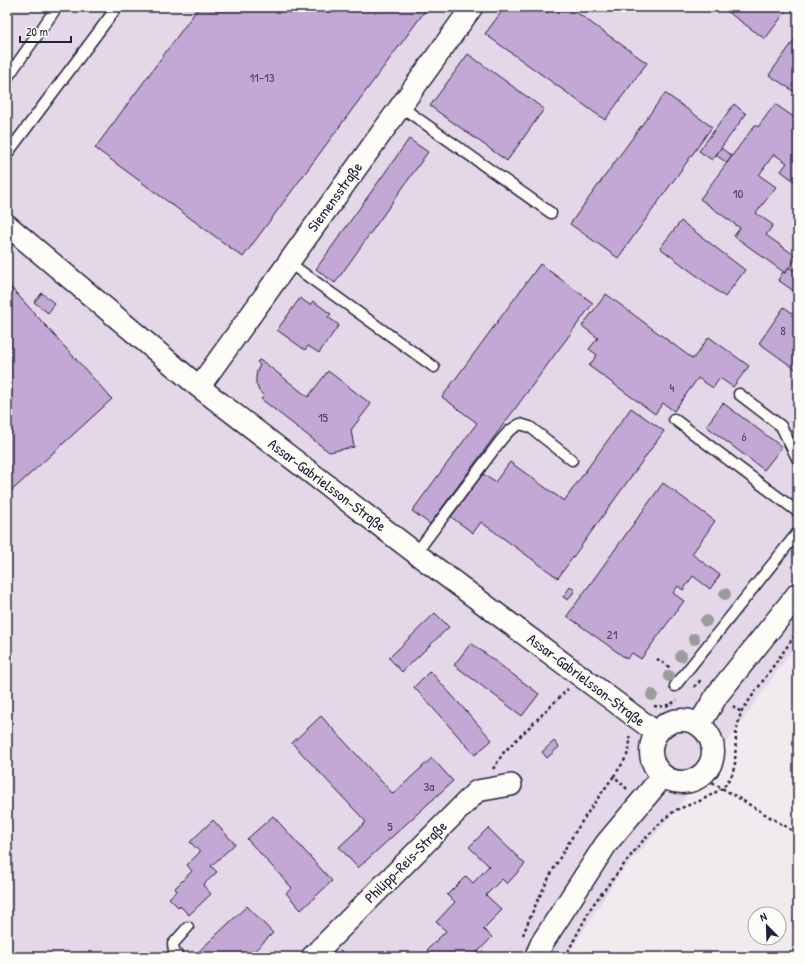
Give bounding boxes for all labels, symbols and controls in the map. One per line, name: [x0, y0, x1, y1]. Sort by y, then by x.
scale bar: [20, 18, 71, 44]
text: 20 m: [26, 23, 48, 40]
house number: 11-13: [249, 68, 275, 86]
street label: Siemensstraße: [302, 158, 367, 236]
house number: 10: [733, 184, 743, 202]
house number: 8: [780, 321, 786, 339]
house number: 4: [670, 378, 675, 396]
house number: 15: [318, 408, 329, 426]
house number: 6: [741, 427, 747, 445]
street label: Assar-Gabrielsson-Straße: [264, 433, 391, 536]
house number: 21: [607, 625, 618, 643]
street label: Assar-Gabrielsson-Straße: [523, 628, 650, 731]
house number: 3a: [424, 777, 434, 795]
street label: Philipp-Reis-Straße: [360, 816, 452, 908]
house number: 5: [387, 817, 393, 835]
north arrow: [747, 906, 787, 946]
text: N: [758, 909, 769, 924]

